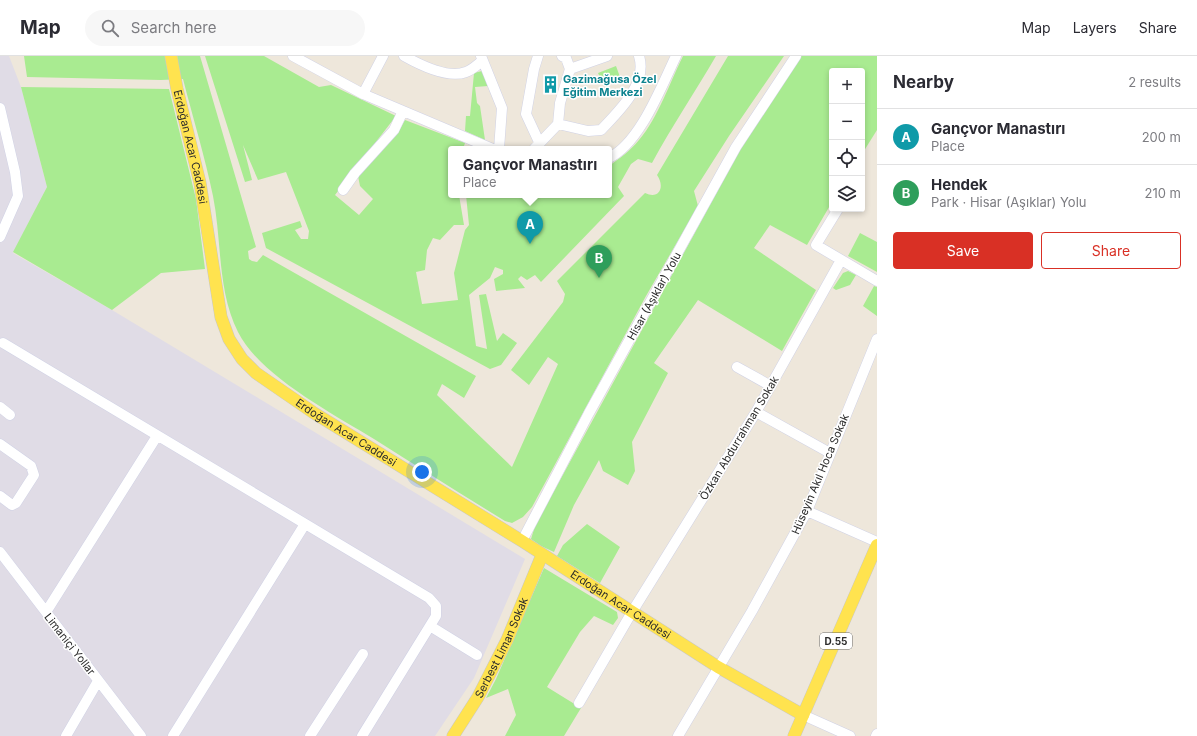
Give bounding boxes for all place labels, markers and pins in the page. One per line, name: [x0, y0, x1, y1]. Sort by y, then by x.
place label: Gazimağusa Özel Eğitim Merkezi: [563, 72, 656, 99]
building icon: Gazimağusa Özel Eğitim Merkezi: [540, 75, 560, 95]
pin: A: [517, 211, 543, 244]
pin: B: [586, 245, 612, 278]

